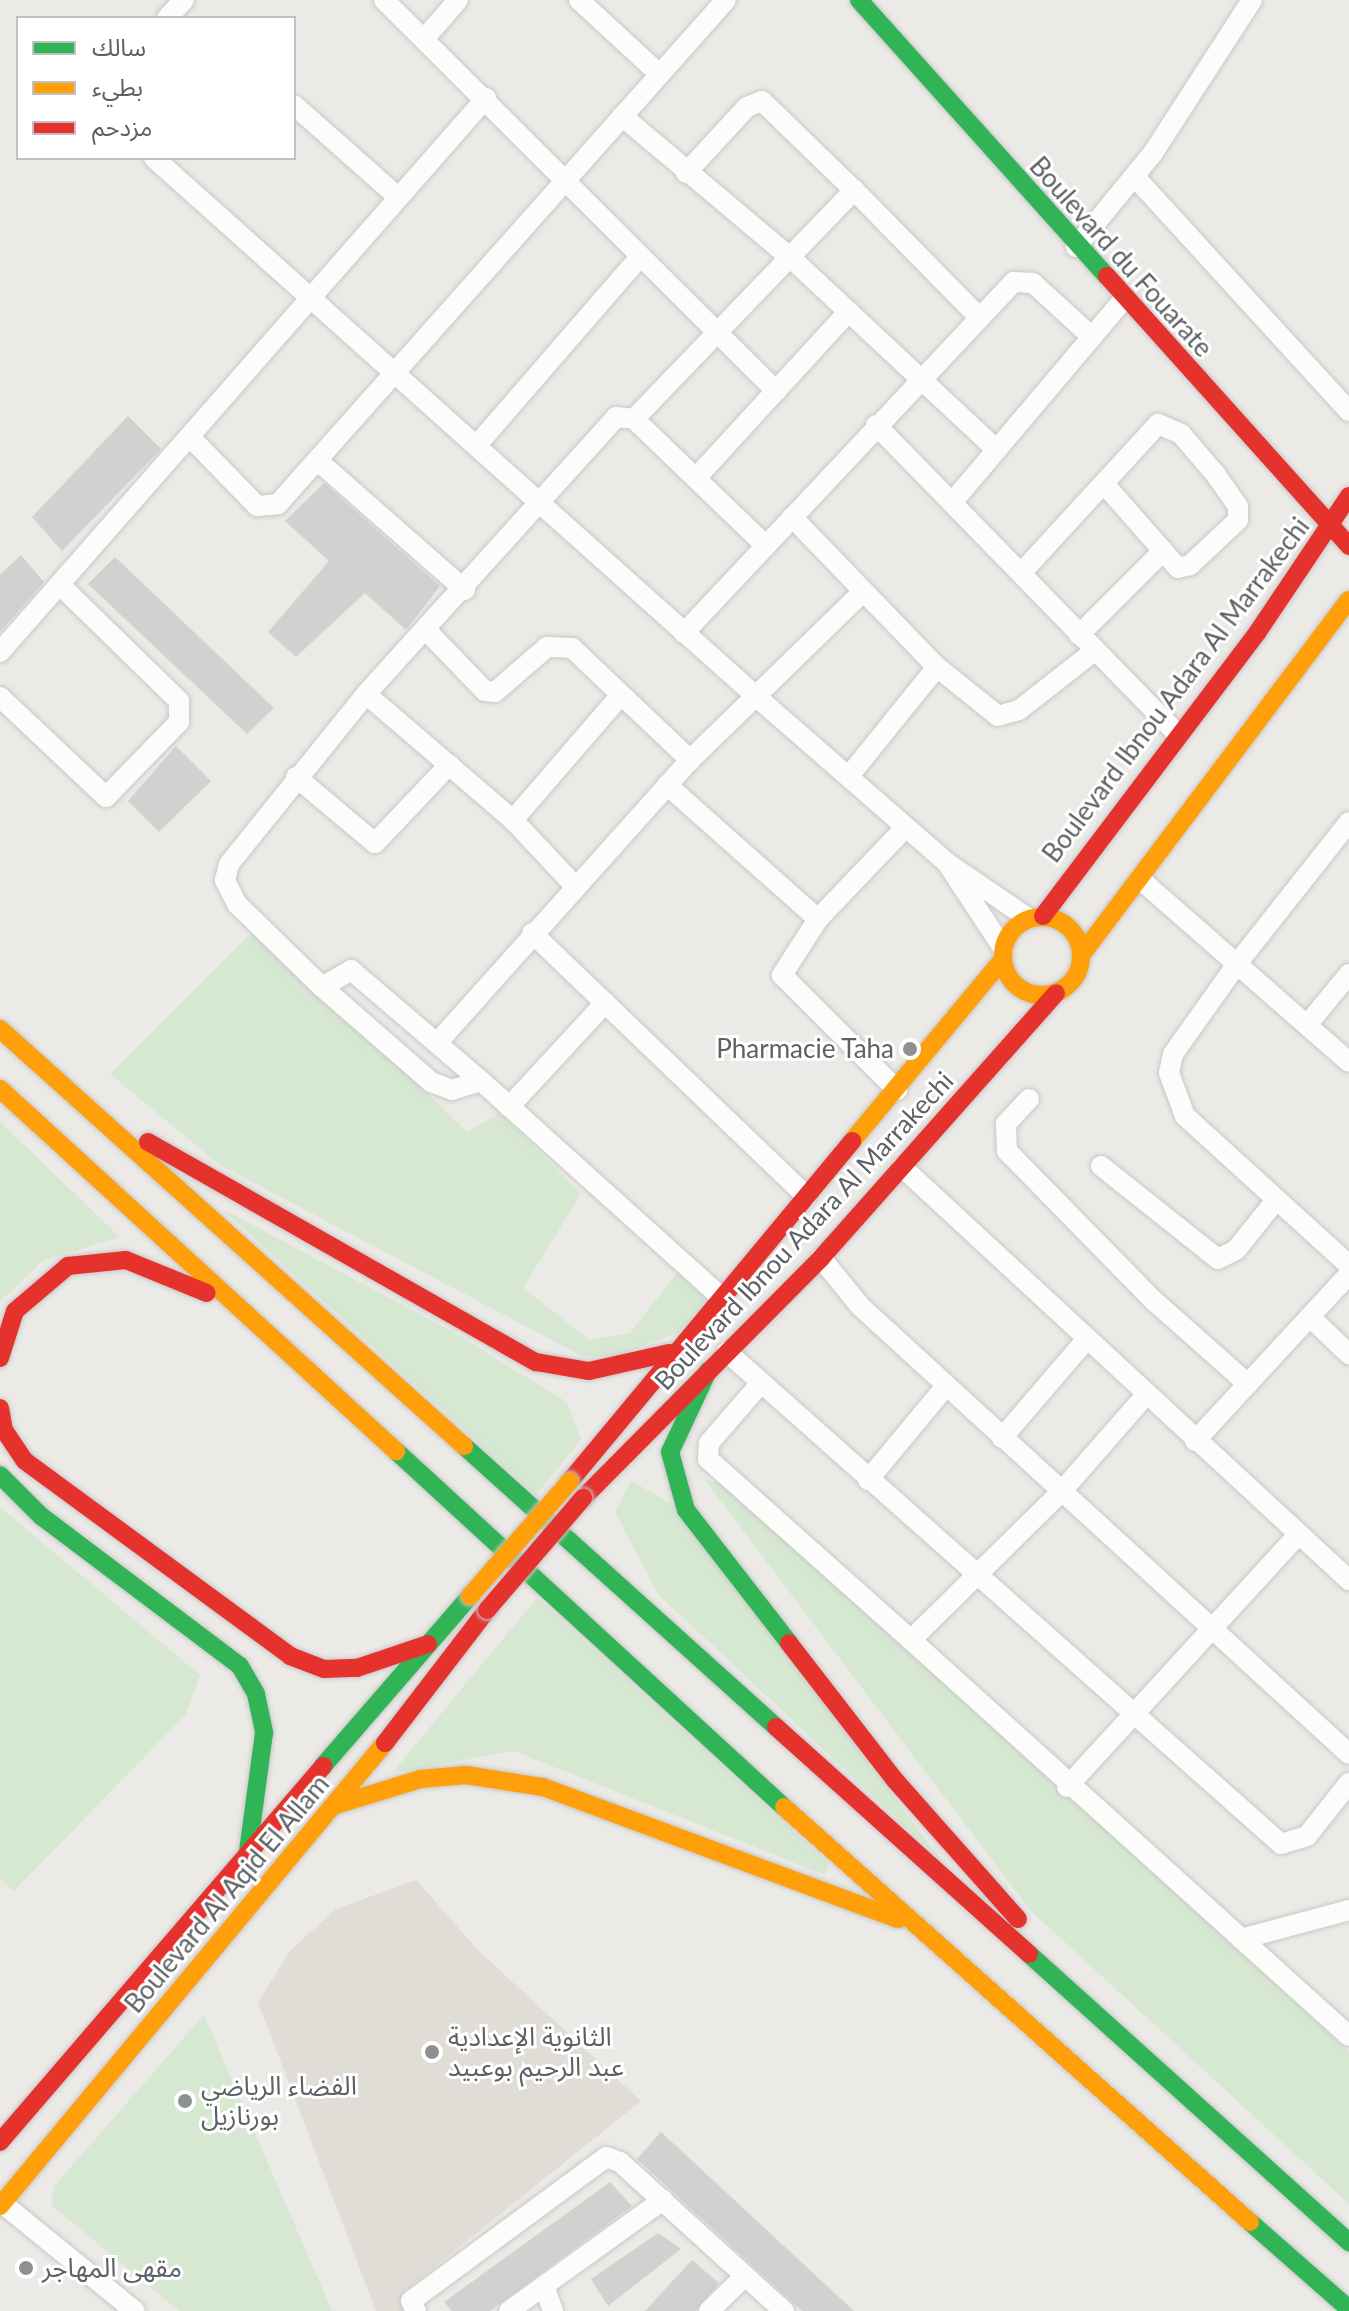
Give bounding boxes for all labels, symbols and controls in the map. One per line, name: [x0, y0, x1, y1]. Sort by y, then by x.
legend: [16, 16, 296, 160]
text: سالك: [92, 32, 146, 61]
text: بطيء: [92, 72, 143, 101]
text: مزدحم: [92, 112, 152, 141]
street label: Boulevard du Fouarate: [1023, 151, 1219, 363]
street label: Boulevard Ibnou Adara Al Marrakechi: [1036, 511, 1316, 869]
place label: Pharmacie Taha: [715, 1033, 894, 1065]
marker: Pharmacie Taha: [901, 1040, 919, 1058]
street label: Boulevard Ibnou Adara Al Marrakechi: [648, 1065, 960, 1397]
street label: Boulevard Al Aqid El Allam: [118, 1768, 336, 2020]
place label: الثانوية الإعدادية عبد الرحيم بوعبيد: [448, 2021, 624, 2082]
marker: الثانوية الإعدادية عبد الرحيم بوعبيد: [423, 2043, 441, 2061]
place label: الفضاء الرياضي بورنازيل: [201, 2070, 357, 2132]
marker: الفضاء الرياضي بورنازيل: [176, 2092, 194, 2110]
place label: مقهى المهاجر: [42, 2252, 182, 2284]
marker: مقهى المهاجر: [17, 2259, 35, 2277]

